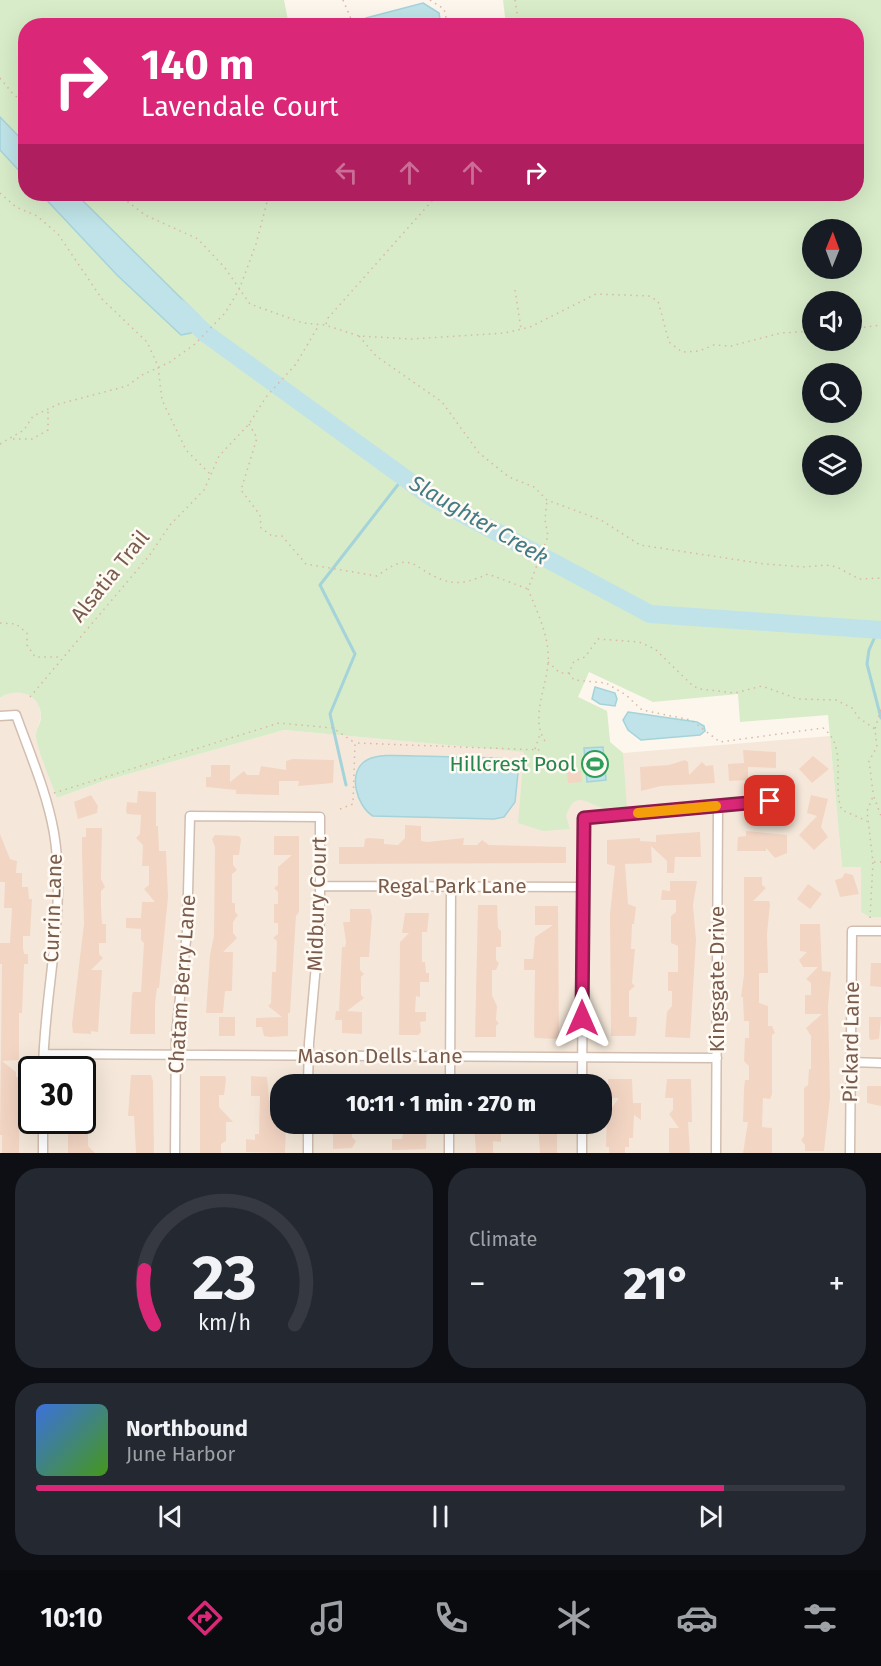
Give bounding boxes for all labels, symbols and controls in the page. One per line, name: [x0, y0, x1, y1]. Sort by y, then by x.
text: 140 m: [141, 40, 254, 90]
icon: right: [42, 42, 120, 120]
text: Lavendale Court: [141, 91, 339, 123]
icon: left: [330, 156, 363, 189]
icon: ahead: [393, 156, 426, 189]
icon: ahead: [456, 156, 489, 189]
icon: right: [519, 156, 552, 189]
north arrow: [802, 219, 862, 279]
map controls: [802, 219, 862, 495]
button: sound: [802, 291, 862, 351]
button: search: [802, 363, 862, 423]
button: layers: [802, 435, 862, 495]
water label: Slaughter Creek: [404, 469, 553, 571]
street label: Alsatia Trail: [65, 525, 155, 627]
sports icon: Hillcrest Pool: [580, 749, 610, 779]
place label: Hillcrest Pool: [449, 751, 576, 777]
pin: [744, 775, 795, 826]
icon: arrive: [753, 784, 786, 817]
street label: Midbury Court: [302, 836, 332, 972]
street label: Currin Lane: [38, 853, 68, 963]
street label: Regal Park Lane: [377, 873, 527, 899]
street label: Chatam Berry Lane: [163, 894, 201, 1074]
street label: Kingsgate Drive: [704, 906, 730, 1052]
street label: Pickard Lane: [837, 981, 865, 1103]
position arrow: [550, 986, 614, 1050]
street label: Mason Dells Lane: [297, 1043, 463, 1069]
speed limit sign: 30: [18, 1056, 96, 1134]
text: 10:11 · 1 min · 270 m: [346, 1090, 536, 1117]
text: Climate: [469, 1227, 537, 1251]
text: 23: [192, 1241, 256, 1316]
text: 21°: [623, 1257, 691, 1311]
text: −: [469, 1264, 486, 1304]
text: +: [829, 1264, 845, 1304]
text: km/h: [197, 1310, 251, 1336]
text: Northbound: [126, 1415, 248, 1442]
text: June Harbor: [126, 1442, 235, 1466]
icon: previous: [154, 1500, 187, 1533]
icon: pause: [424, 1500, 457, 1533]
icon: next: [694, 1500, 727, 1533]
icon: directions: [184, 1597, 226, 1639]
icon: music: [307, 1597, 349, 1639]
icon: phone: [430, 1597, 472, 1639]
icon: climate: [553, 1597, 595, 1639]
icon: car: [676, 1597, 718, 1639]
icon: filters: [799, 1597, 841, 1639]
text: 10:10: [40, 1602, 103, 1634]

